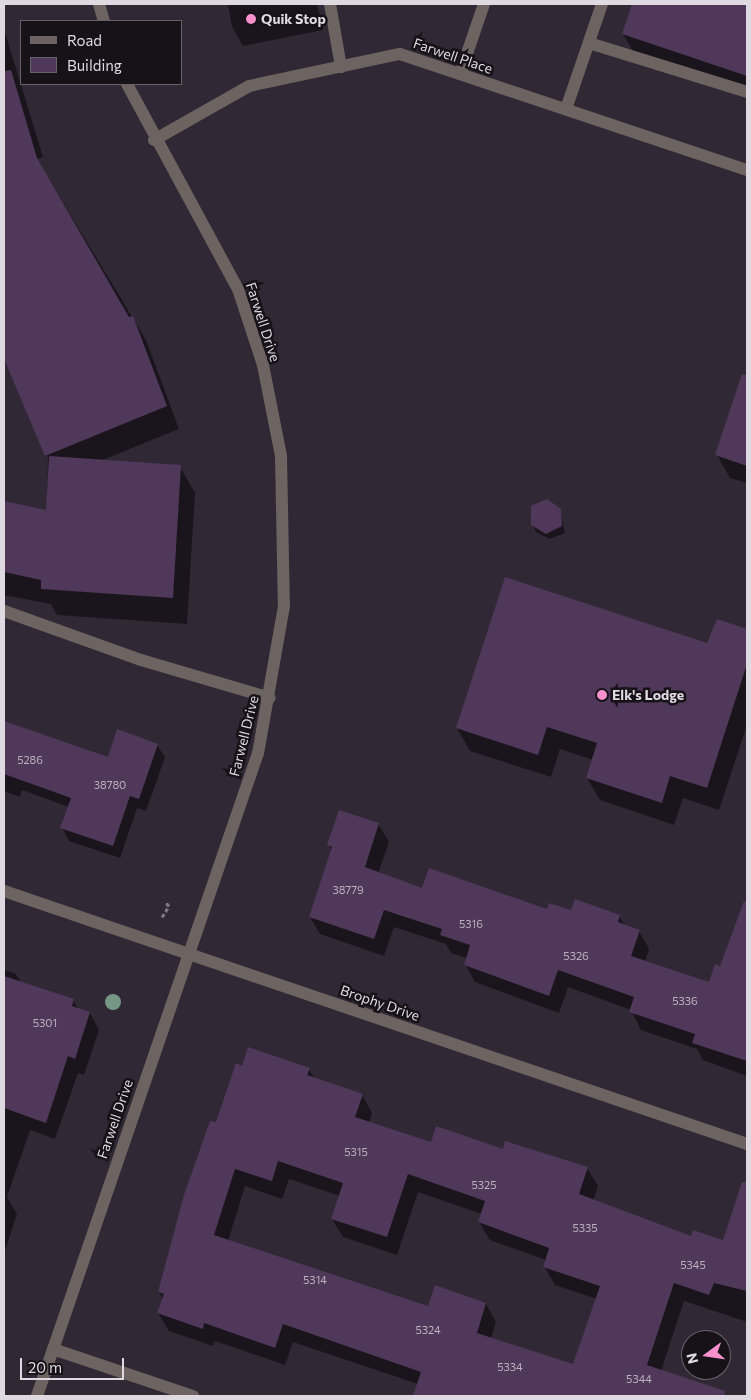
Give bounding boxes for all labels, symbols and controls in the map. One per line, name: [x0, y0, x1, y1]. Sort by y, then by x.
place label: Quik Stop: [261, 11, 326, 27]
marker: Quik Stop: [245, 13, 257, 25]
legend: [20, 20, 182, 85]
text: Road: [67, 31, 102, 49]
street label: Farwell Place: [411, 35, 495, 77]
text: Building: [67, 56, 122, 74]
street label: Farwell Drive: [242, 280, 284, 364]
place label: Elk's Lodge: [612, 687, 684, 703]
marker: Elk's Lodge: [596, 689, 608, 701]
street label: Farwell Drive: [226, 694, 262, 778]
house number: 5286: [17, 753, 43, 767]
house number: 38780: [94, 778, 126, 792]
house number: 38779: [332, 883, 364, 897]
house number: 5316: [459, 917, 483, 931]
house number: 5326: [563, 949, 589, 963]
street label: Brophy Drive: [338, 982, 422, 1024]
house number: 5336: [672, 994, 698, 1008]
house number: 5301: [33, 1016, 57, 1030]
street label: Farwell Drive: [94, 1077, 136, 1161]
house number: 5315: [344, 1145, 368, 1159]
house number: 5325: [472, 1178, 496, 1192]
house number: 5335: [572, 1221, 598, 1235]
house number: 5345: [680, 1258, 706, 1272]
house number: 5314: [303, 1273, 327, 1287]
house number: 5324: [415, 1323, 441, 1337]
north arrow: [681, 1330, 731, 1380]
scale bar: [22, 1348, 126, 1380]
text: N: [682, 1351, 701, 1366]
text: 20 m: [28, 1358, 62, 1376]
house number: 5334: [497, 1360, 523, 1374]
house number: 5344: [626, 1372, 652, 1386]

